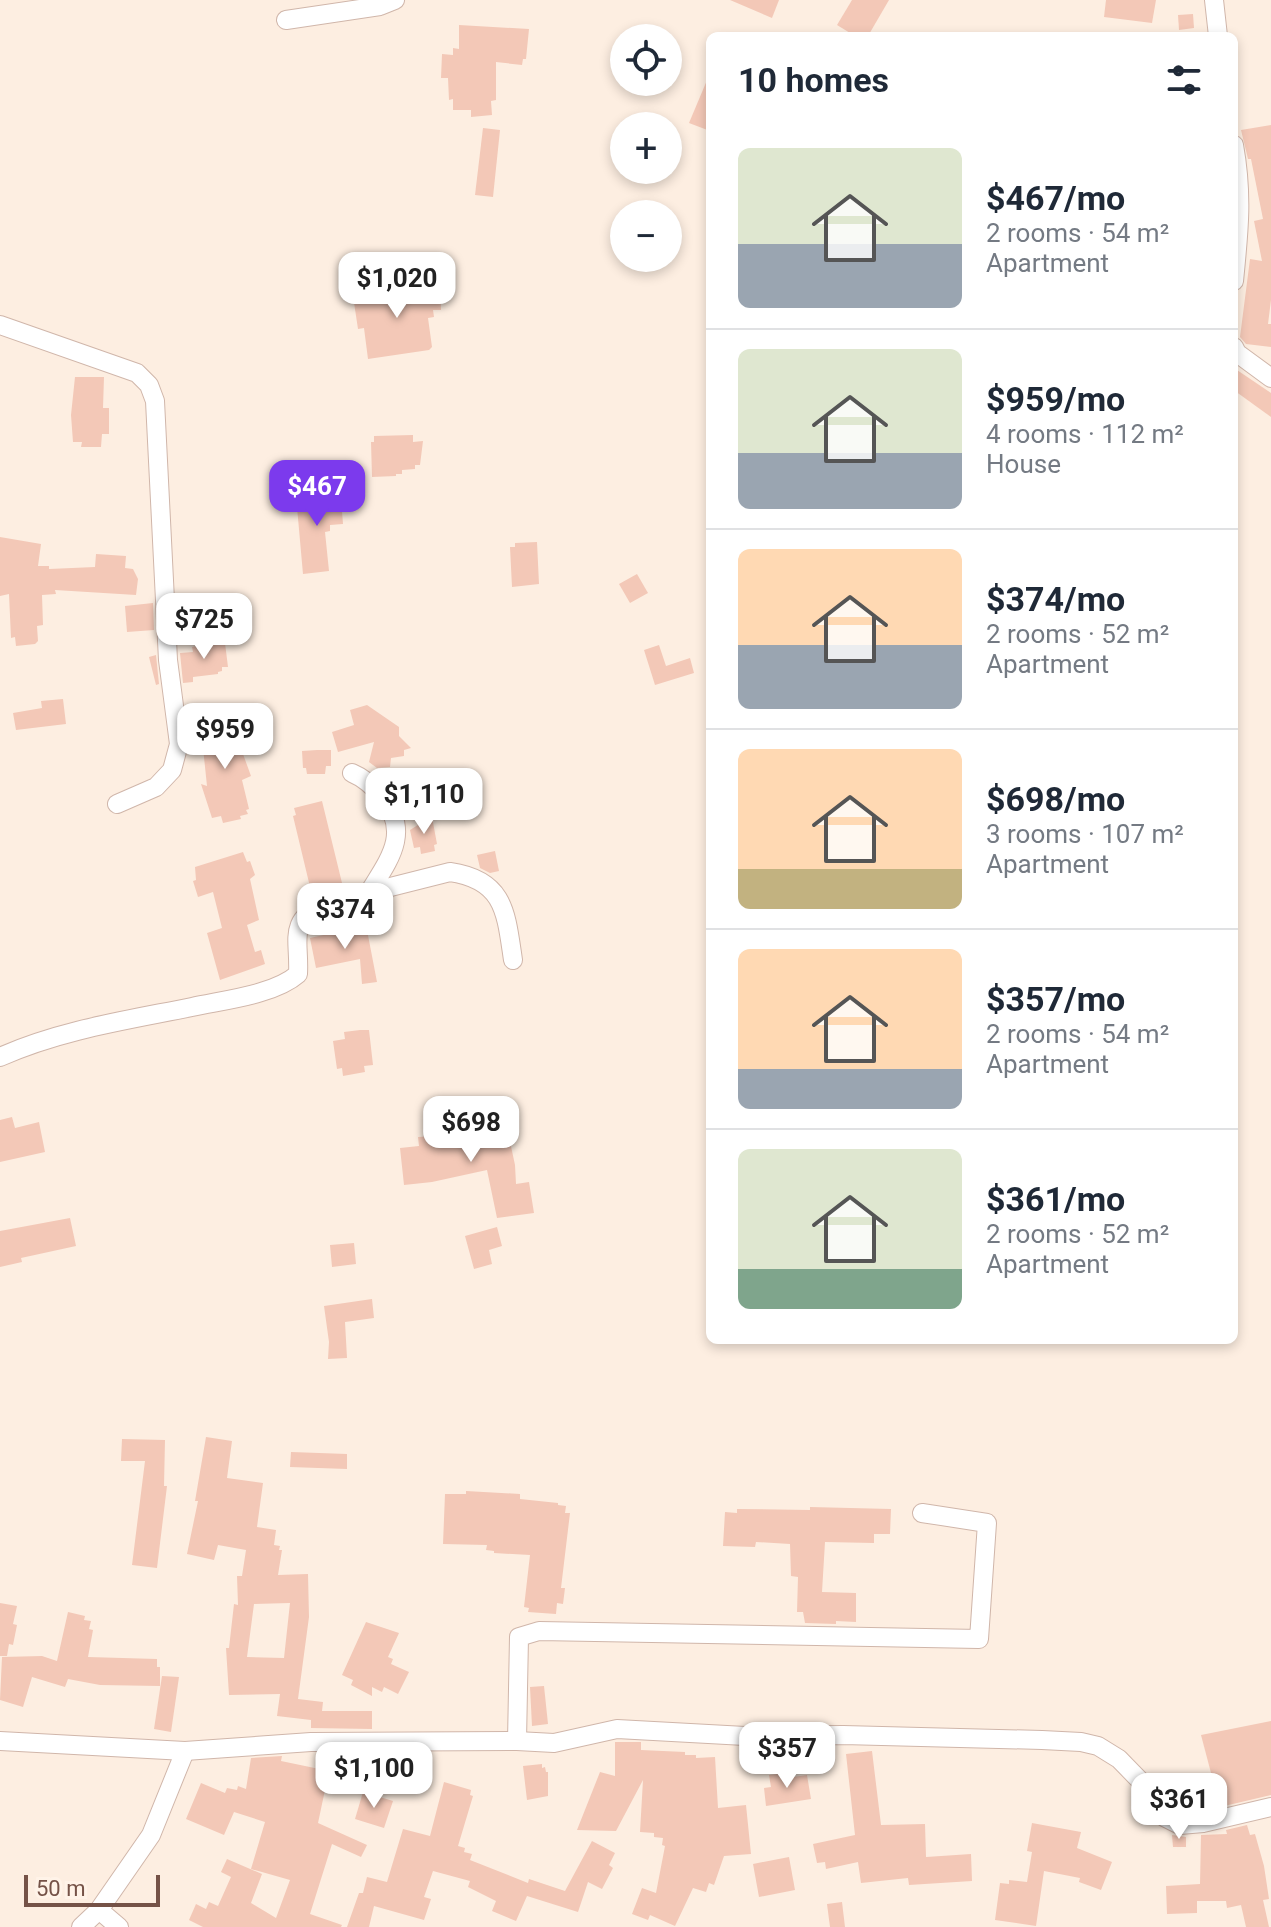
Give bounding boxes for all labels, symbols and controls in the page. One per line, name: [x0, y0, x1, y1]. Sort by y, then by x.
map controls: [610, 24, 682, 272]
button: locate: [610, 24, 682, 96]
icon: filters: [1162, 58, 1206, 102]
text: 10 homes: [738, 60, 889, 100]
button: +: [610, 112, 682, 184]
text: $467/mo: [986, 178, 1125, 218]
icon: home: [802, 180, 898, 276]
button: −: [610, 200, 682, 272]
text: 2 rooms · 54 m²: [986, 218, 1169, 248]
text: Apartment: [986, 248, 1109, 278]
pin: $1,020: [332, 252, 462, 320]
text: $1,020: [357, 263, 437, 293]
text: $959/mo: [986, 379, 1125, 419]
icon: home: [802, 381, 898, 477]
text: 4 rooms · 112 m²: [986, 419, 1184, 449]
text: House: [986, 449, 1061, 479]
pin: $467: [270, 460, 364, 528]
text: $467: [287, 471, 347, 501]
text: $374/mo: [986, 579, 1125, 619]
icon: home: [802, 581, 898, 677]
pin: $725: [157, 593, 251, 661]
text: $725: [174, 604, 234, 634]
text: 2 rooms · 52 m²: [986, 619, 1169, 649]
text: Apartment: [986, 649, 1109, 679]
pin: $959: [178, 703, 272, 771]
text: $959: [195, 714, 255, 744]
pin: $1,110: [359, 768, 489, 836]
text: $1,110: [384, 779, 464, 809]
text: $698/mo: [986, 779, 1125, 819]
icon: home: [802, 781, 898, 877]
text: 3 rooms · 107 m²: [986, 819, 1184, 849]
text: Apartment: [986, 849, 1109, 879]
pin: $374: [298, 883, 392, 951]
text: $374: [315, 894, 375, 924]
text: $357/mo: [986, 979, 1125, 1019]
icon: home: [802, 981, 898, 1077]
text: 2 rooms · 54 m²: [986, 1019, 1169, 1049]
text: Apartment: [986, 1049, 1109, 1079]
pin: $698: [424, 1096, 518, 1164]
text: $698: [441, 1107, 501, 1137]
text: $361/mo: [986, 1179, 1125, 1219]
icon: home: [802, 1181, 898, 1277]
text: 2 rooms · 52 m²: [986, 1219, 1169, 1249]
text: Apartment: [986, 1249, 1109, 1279]
pin: $357: [740, 1722, 834, 1790]
text: $357: [757, 1733, 817, 1763]
pin: $1,100: [309, 1742, 439, 1810]
text: $1,100: [334, 1753, 414, 1783]
pin: $361: [1132, 1773, 1226, 1841]
text: $361: [1149, 1784, 1209, 1814]
scale bar: [24, 1871, 160, 1907]
text: 50 m: [36, 1876, 85, 1901]

